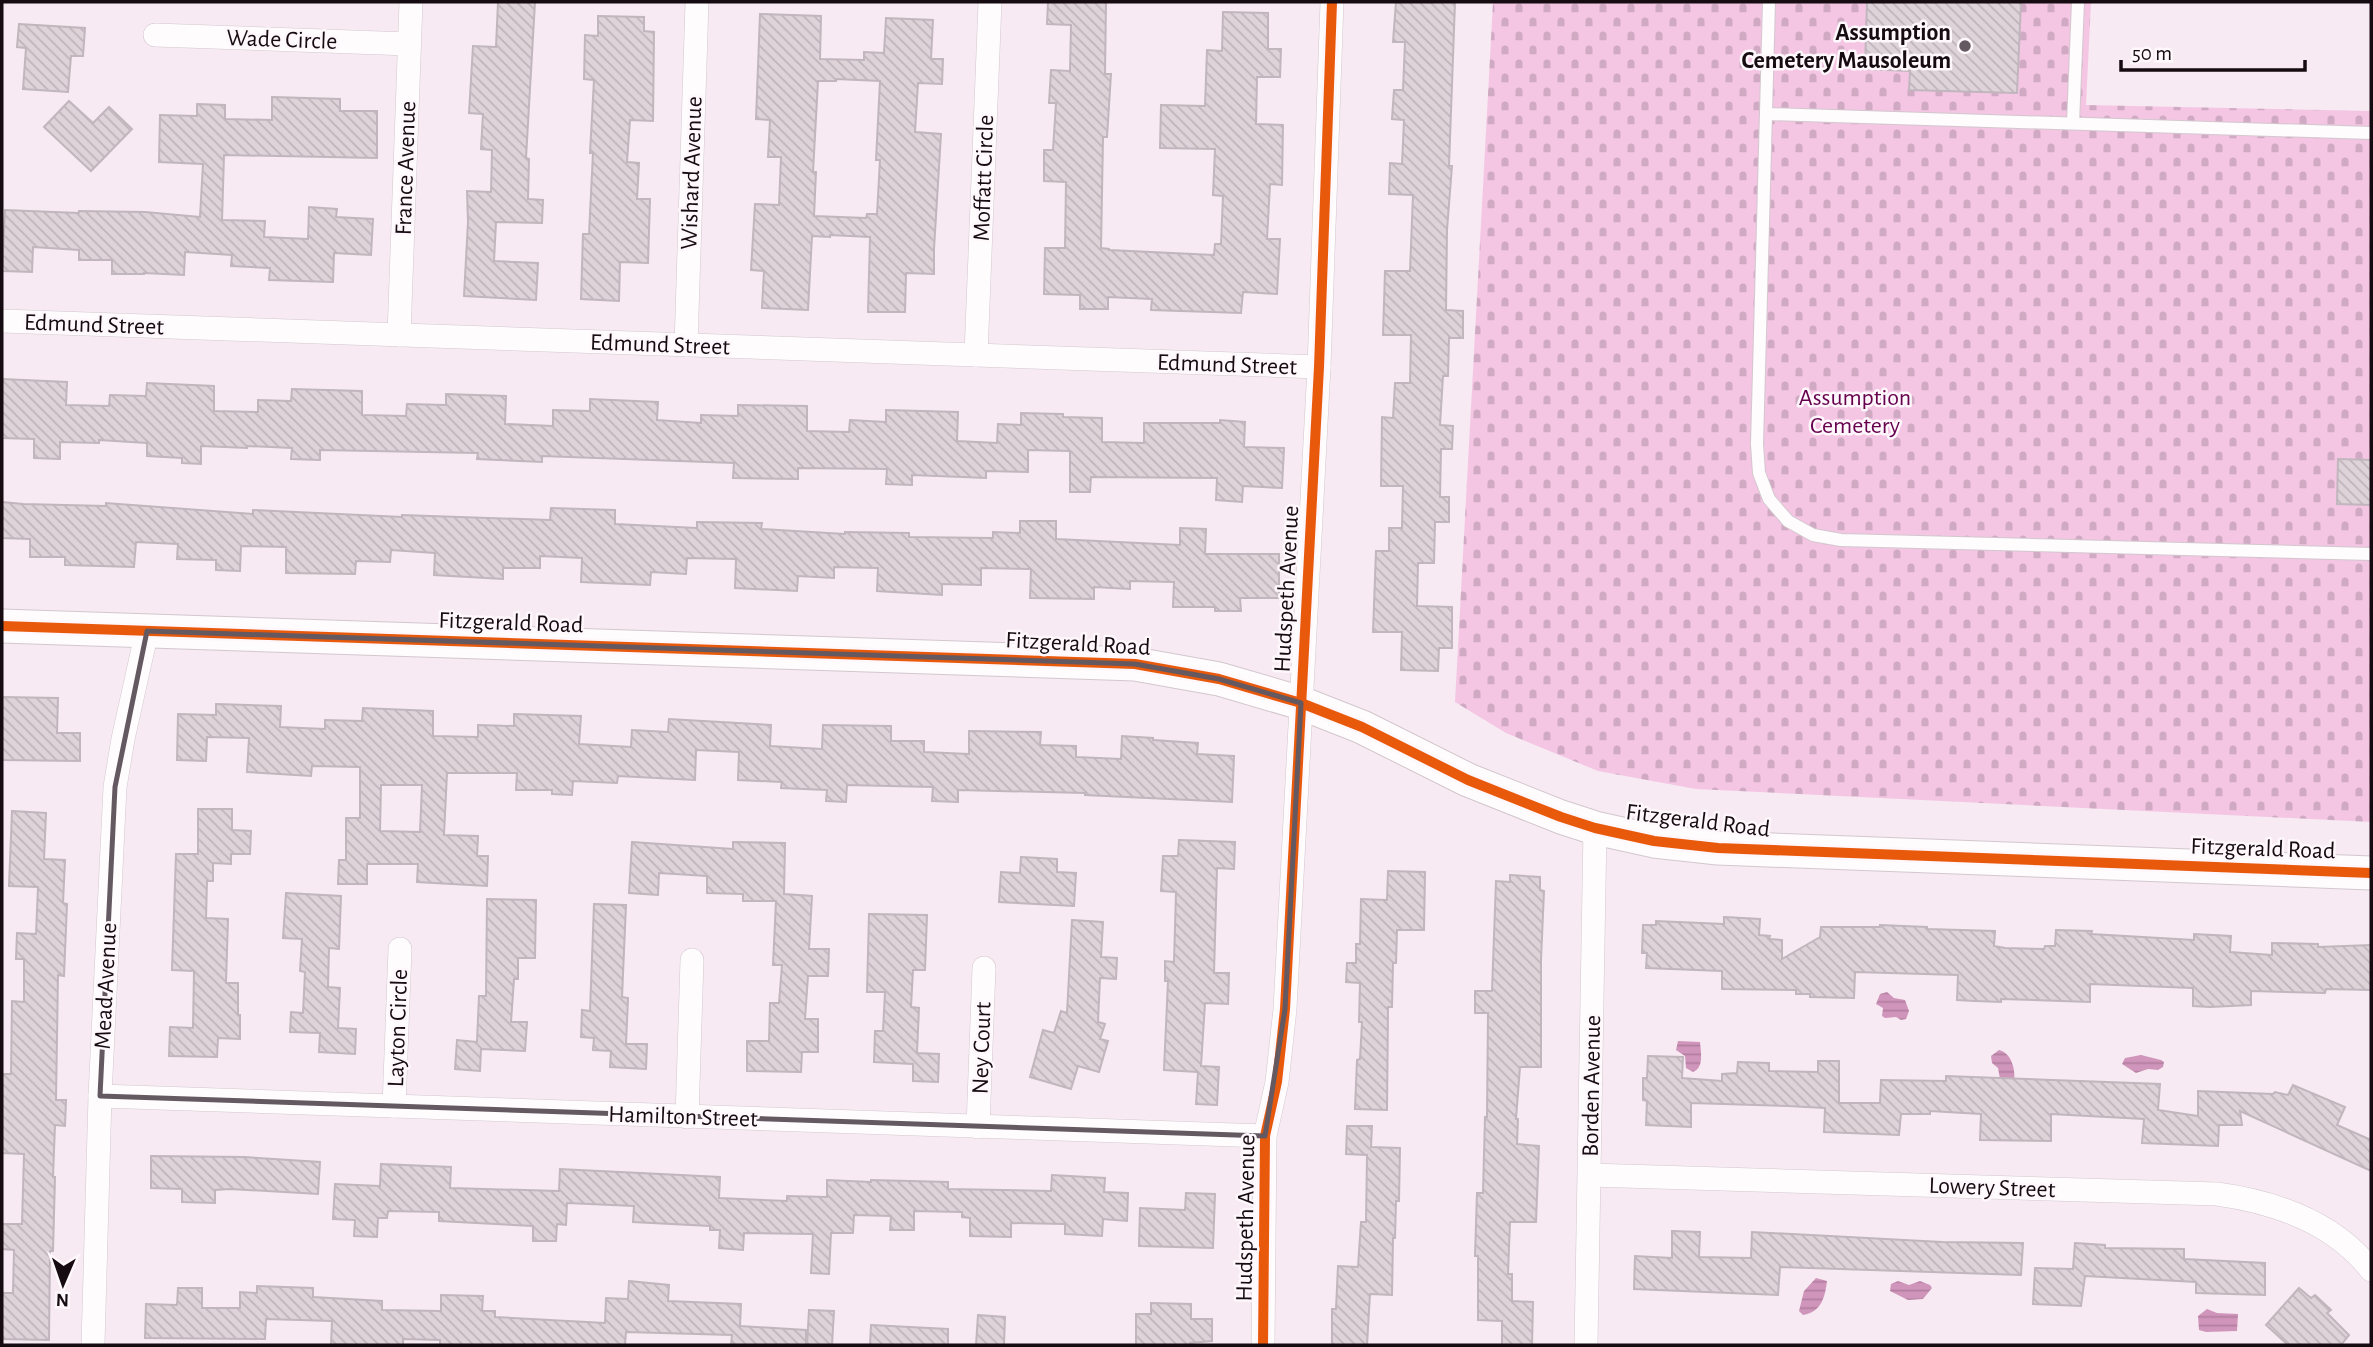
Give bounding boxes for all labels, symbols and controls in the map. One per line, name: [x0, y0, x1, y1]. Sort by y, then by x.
place label: Assumption Cemetery Mausoleum: [1741, 21, 1951, 73]
street label: Wade Circle: [226, 26, 338, 54]
scale bar: [2121, 28, 2305, 72]
marker: Assumption Cemetery Mausoleum: [1957, 38, 1973, 54]
text: 50 m: [2132, 43, 2172, 64]
street label: Wishard Avenue: [677, 96, 707, 250]
street label: France Avenue: [392, 100, 420, 236]
street label: Moffatt Circle: [970, 114, 998, 242]
street label: Edmund Street: [24, 311, 165, 339]
street label: Edmund Street: [590, 331, 731, 359]
street label: Edmund Street: [1157, 351, 1298, 379]
park label: Assumption Cemetery: [1799, 386, 1911, 438]
street label: Hudspeth Avenue: [1271, 505, 1303, 673]
street label: Fitzgerald Road: [438, 608, 584, 638]
street label: Fitzgerald Road: [1005, 628, 1151, 660]
street label: Fitzgerald Road: [1624, 800, 1771, 842]
street label: Fitzgerald Road: [2190, 834, 2336, 864]
street label: Mead Avenue: [91, 922, 121, 1050]
street label: Layton Circle: [384, 968, 412, 1088]
street label: Ney Court: [968, 1001, 996, 1095]
street label: Borden Avenue: [1579, 1015, 1605, 1157]
street label: Hamilton Street: [608, 1102, 758, 1132]
street label: Hudspeth Avenue: [1233, 1134, 1259, 1302]
street label: Lowery Street: [1928, 1174, 2056, 1202]
north arrow: [28, 1249, 98, 1319]
text: N: [56, 1290, 69, 1309]

